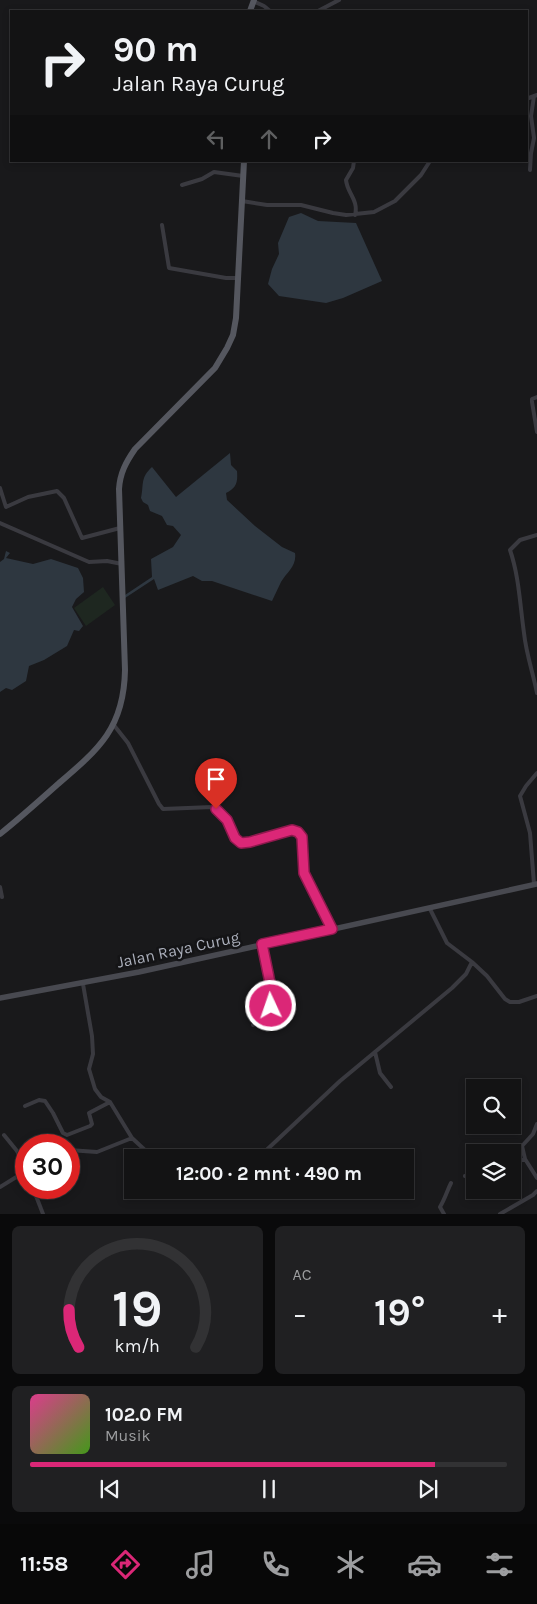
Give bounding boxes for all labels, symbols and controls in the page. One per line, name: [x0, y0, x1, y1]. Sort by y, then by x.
text: 90 m: [113, 29, 199, 70]
icon: right: [30, 30, 95, 95]
text: Jalan Raya Curug: [113, 71, 284, 97]
icon: left: [202, 125, 230, 153]
icon: ahead: [255, 125, 283, 153]
icon: right: [308, 125, 336, 153]
pin: [195, 758, 237, 809]
icon: arrive: [202, 765, 230, 793]
street label: Jalan Raya Curug: [115, 927, 241, 972]
position arrow: [244, 979, 296, 1031]
map controls: [466, 1079, 521, 1199]
button: search: [466, 1079, 521, 1134]
speed limit sign: 30: [15, 1134, 80, 1199]
button: layers: [466, 1144, 521, 1199]
text: 12:00 · 2 mnt · 490 m: [176, 1163, 362, 1185]
text: AC: [293, 1265, 312, 1284]
text: 19: [112, 1278, 162, 1339]
text: 19°: [374, 1290, 426, 1335]
text: −: [293, 1297, 307, 1330]
text: +: [492, 1297, 507, 1330]
text: km/h: [115, 1336, 160, 1357]
text: 102.0 FM: [105, 1404, 183, 1426]
text: Musik: [105, 1426, 150, 1445]
icon: previous: [96, 1475, 124, 1503]
icon: pause: [255, 1475, 283, 1503]
icon: next: [414, 1475, 442, 1503]
icon: directions: [108, 1547, 143, 1582]
icon: music: [183, 1547, 218, 1582]
icon: phone: [258, 1547, 293, 1582]
icon: climate: [333, 1547, 368, 1582]
icon: car: [407, 1547, 442, 1582]
icon: filters: [482, 1547, 517, 1582]
text: 11:58: [20, 1551, 69, 1577]

